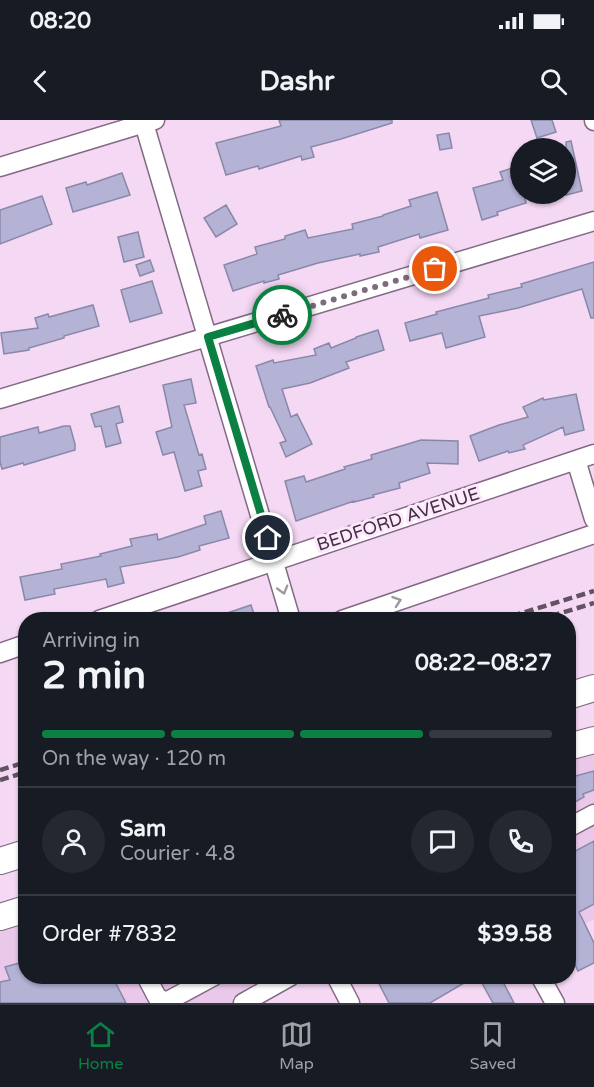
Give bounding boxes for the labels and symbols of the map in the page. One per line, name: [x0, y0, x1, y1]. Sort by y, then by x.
pin: [409, 243, 460, 294]
courier: [252, 285, 312, 345]
street label: BEDFORD AVENUE: [314, 482, 482, 556]
pin: [242, 512, 293, 563]
one-way arrow: [276, 584, 288, 595]
one-way arrow: [392, 595, 402, 608]

